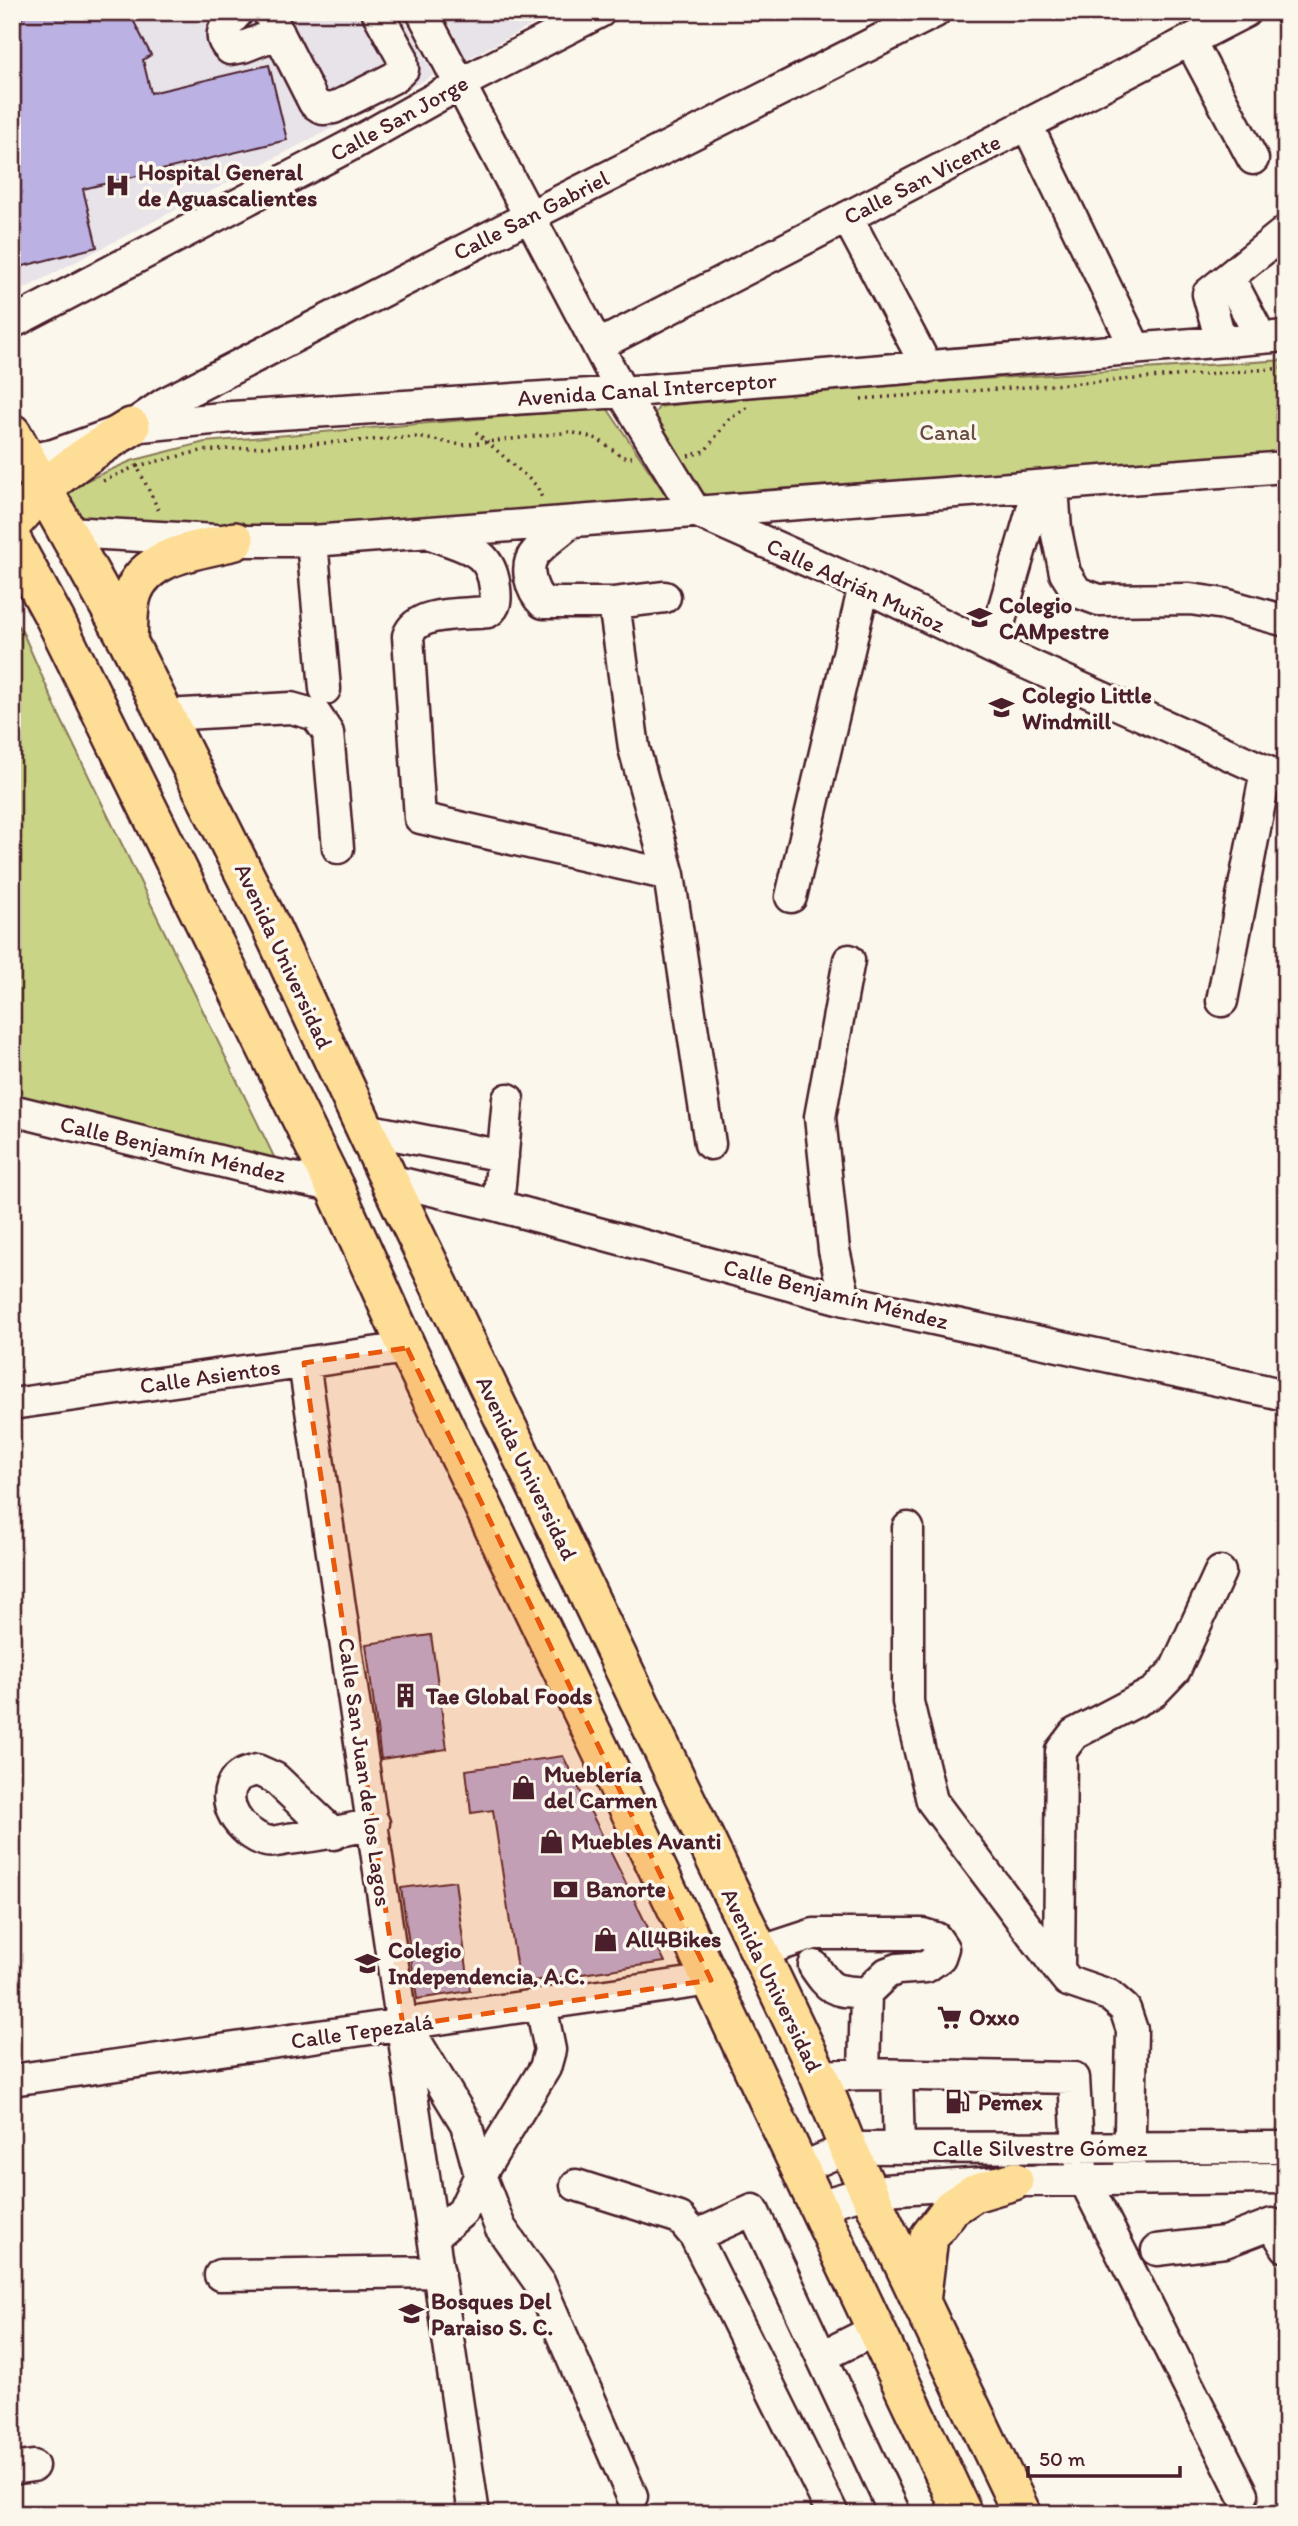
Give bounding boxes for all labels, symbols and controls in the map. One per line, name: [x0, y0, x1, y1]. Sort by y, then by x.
street label: Calle San Jorge: [325, 68, 473, 168]
street label: Calle San Vicente: [839, 127, 1005, 231]
place label: Hospital General de Aguascalientes: [138, 158, 317, 212]
street label: Calle San Gabriel: [448, 164, 614, 266]
hospital icon: Hospital General de Aguascalientes: [104, 171, 132, 199]
street label: Avenida Canal Interceptor: [516, 366, 778, 412]
park label: Canal: [919, 418, 977, 446]
street label: Calle Adrián Muñoz: [762, 531, 950, 639]
place label: Colegio CAMpestre: [999, 591, 1109, 645]
school or university icon: Colegio CAMpestre: [965, 604, 993, 632]
place label: Colegio Little Windmill: [1022, 681, 1152, 735]
school or university icon: Colegio Little Windmill: [988, 694, 1016, 722]
street label: Avenida Universidad: [229, 859, 339, 1054]
street label: Calle Benjamín Méndez: [57, 1109, 289, 1189]
street label: Calle Benjamín Méndez: [721, 1252, 952, 1336]
street label: Calle Asientos: [138, 1352, 282, 1400]
street label: Avenida Universidad: [470, 1371, 584, 1565]
street label: Calle San Juan de los Lagos: [332, 1636, 398, 1908]
building icon: Tae Global Foods: [392, 1682, 420, 1710]
place label: Tae Global Foods: [425, 1682, 593, 1710]
place label: Mueblería del Carmen: [544, 1760, 658, 1814]
shop icon: Mueblería del Carmen: [510, 1773, 538, 1801]
shop icon: Muebles Avanti: [537, 1827, 565, 1855]
place label: Muebles Avanti: [571, 1827, 722, 1855]
bank icon: Banorte: [552, 1875, 580, 1903]
place label: Banorte: [586, 1875, 666, 1903]
street label: Avenida Universidad: [715, 1883, 829, 2077]
shop icon: All4Bikes: [592, 1925, 620, 1953]
place label: All4Bikes: [625, 1925, 721, 1953]
place label: Colegio Independencia, A.C.: [388, 1936, 585, 1990]
school or university icon: Colegio Independencia, A.C.: [354, 1949, 382, 1977]
supermarket icon: Oxxo: [935, 2003, 963, 2031]
place label: Oxxo: [969, 2003, 1020, 2031]
street label: Calle Tepezalá: [289, 2007, 435, 2055]
fuel station icon: Pemex: [944, 2088, 972, 2116]
place label: Pemex: [978, 2088, 1043, 2116]
street label: Calle Silvestre Gómez: [933, 2134, 1148, 2162]
place label: Bosques Del Paraiso S. C.: [431, 2287, 553, 2341]
school or university icon: Bosques Del Paraiso S. C.: [397, 2300, 425, 2328]
scale bar: [1028, 2435, 1181, 2479]
text: 50 m: [1039, 2446, 1086, 2471]

